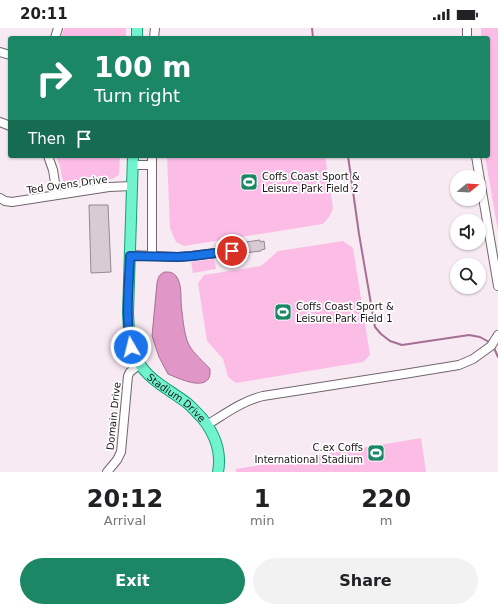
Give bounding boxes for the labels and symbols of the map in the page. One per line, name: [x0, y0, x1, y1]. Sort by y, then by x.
north arrow: [450, 170, 486, 206]
place label: Coffs Coast Sport & Leisure Park Field 2: [262, 171, 360, 194]
sports icon: Coffs Coast Sport & Leisure Park Field 2: [239, 172, 259, 192]
street label: Ted Ovens Drive: [25, 173, 108, 196]
pin: [215, 234, 249, 268]
place label: Coffs Coast Sport & Leisure Park Field 1: [296, 301, 394, 324]
sports icon: Coffs Coast Sport & Leisure Park Field 1: [273, 302, 293, 322]
position arrow: [110, 326, 152, 368]
street label: Stadium Drive: [145, 371, 207, 424]
street label: Domain Drive: [104, 381, 123, 451]
place label: C.ex Coffs International Stadium: [254, 442, 363, 465]
sports icon: C.ex Coffs International Stadium: [366, 443, 386, 463]

